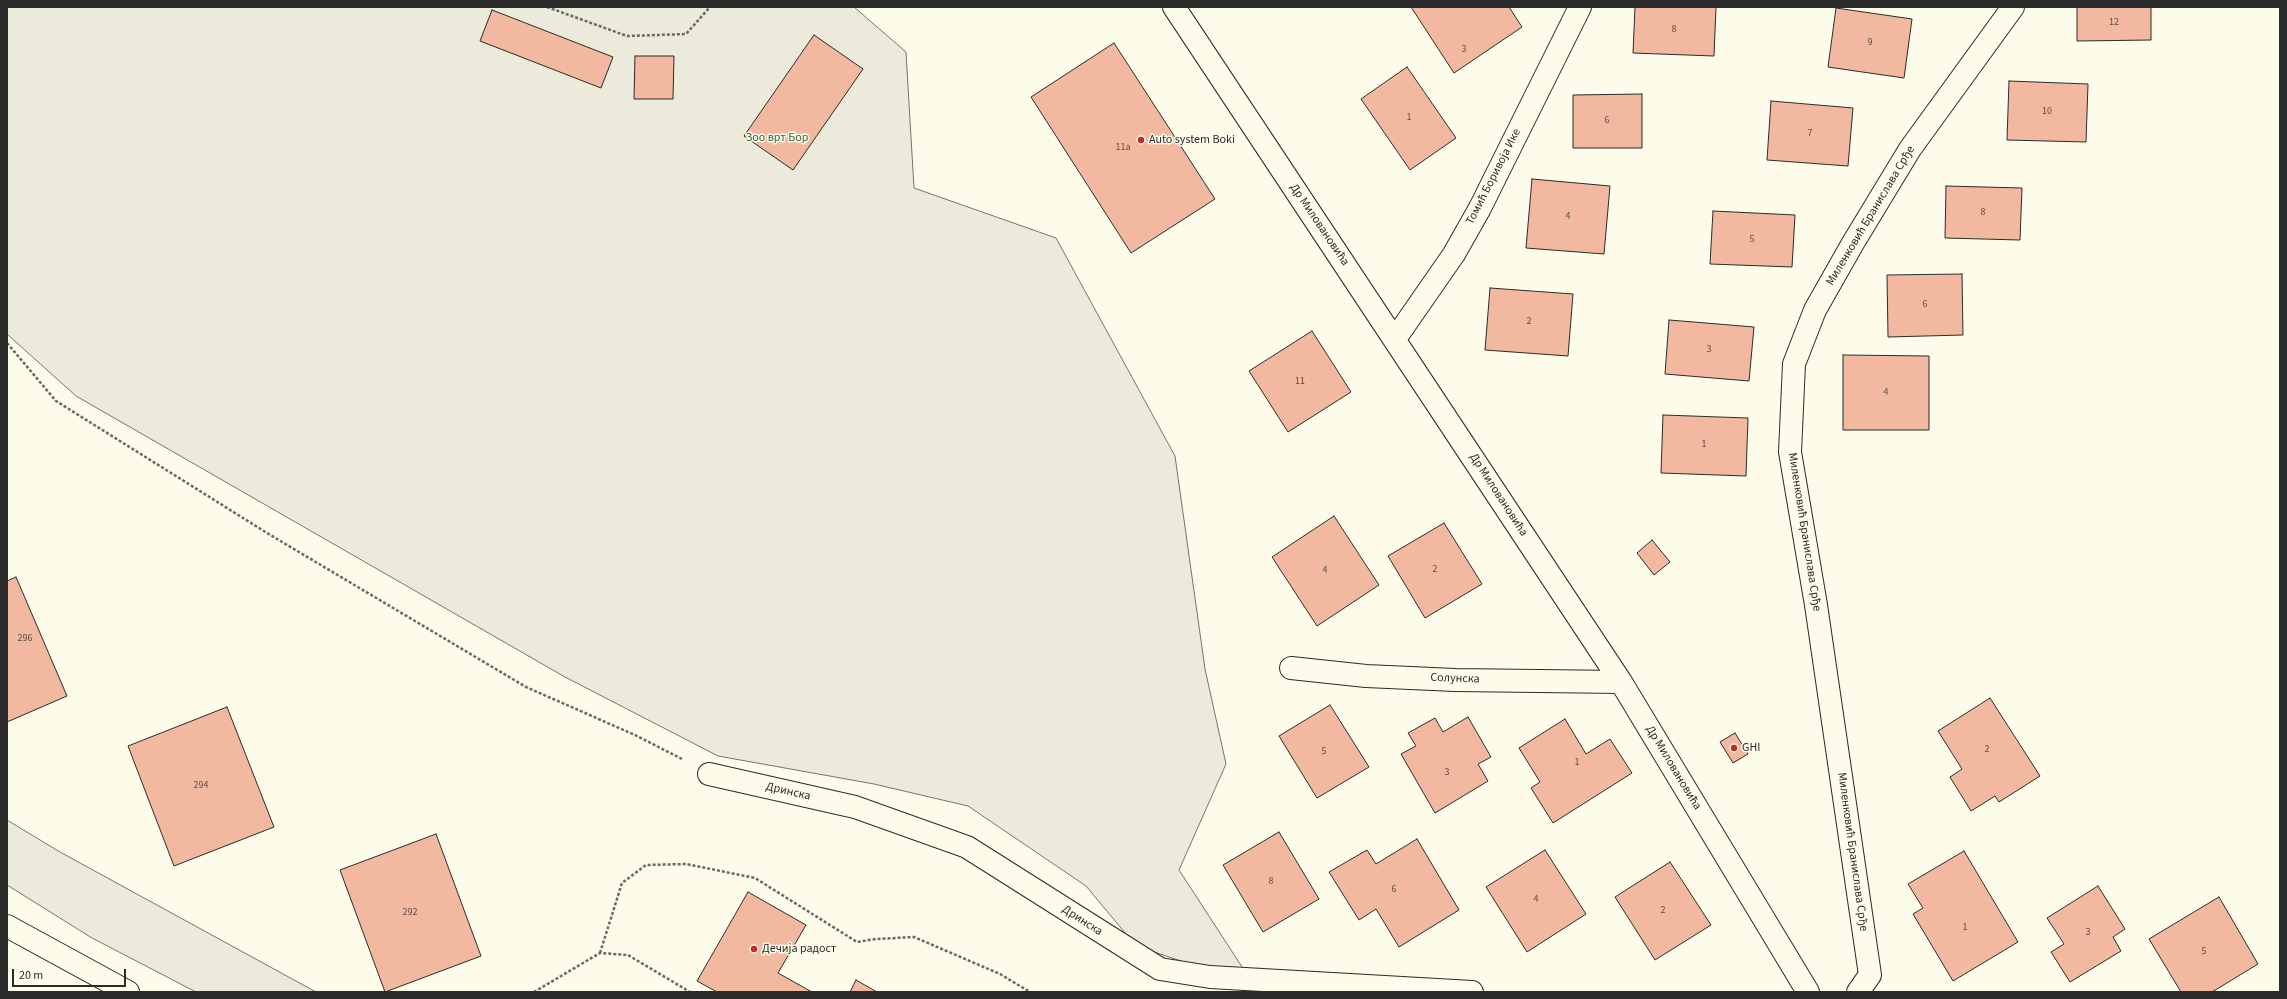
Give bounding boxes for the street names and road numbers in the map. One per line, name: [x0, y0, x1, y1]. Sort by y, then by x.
street label: Томић Боривоја Ике: [1464, 127, 1524, 227]
street label: Миленковић Бранислава Срђе: [1824, 144, 1918, 288]
street label: Др Миловановића: [1286, 181, 1352, 269]
street label: Др Миловановића: [1466, 451, 1530, 539]
street label: Миленковић Бранислава Срђе: [1784, 452, 1824, 612]
street label: Солунска: [1430, 671, 1480, 687]
street label: Др Миловановића: [1642, 723, 1704, 813]
street label: Миленковић Бранислава Срђе: [1834, 772, 1870, 932]
street label: Дринска: [764, 780, 812, 804]
street label: Дринска: [1059, 903, 1105, 939]

